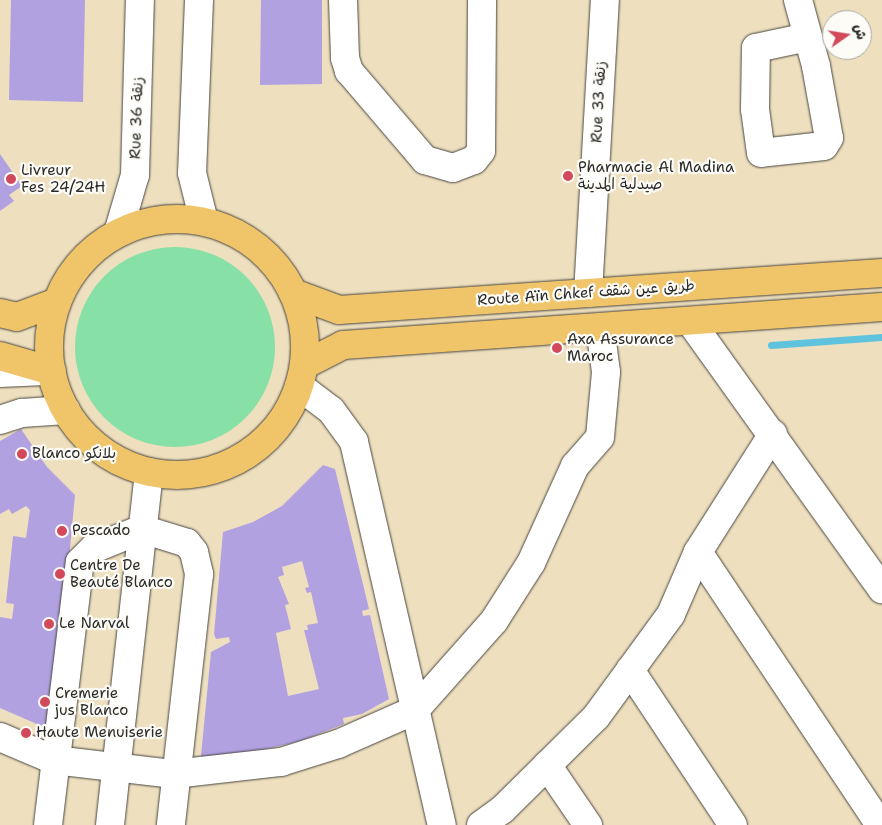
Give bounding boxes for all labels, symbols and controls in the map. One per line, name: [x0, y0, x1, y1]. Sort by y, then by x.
north arrow: [822, 10, 872, 60]
text: ش: [850, 22, 871, 41]
street label: Rue 33 زنقة: [588, 61, 610, 143]
street label: Rue 36 زنقة: [127, 76, 147, 160]
place label: Pharmacie Al Madina صيدلية المدينة: [578, 158, 734, 193]
place label: Livreur Fes 24/24H: [21, 161, 105, 196]
marker: Pharmacie Al Madina صيدلية المدينة: [562, 170, 574, 182]
marker: Livreur Fes 24/24H: [5, 173, 17, 185]
street label: Route Aïn Chkef طريق عين شقف: [477, 276, 695, 310]
place label: Axa Assurance Maroc: [567, 330, 674, 365]
marker: Axa Assurance Maroc: [551, 342, 563, 354]
place label: Blanco بلانكو: [32, 445, 116, 463]
marker: Blanco بلانكو: [16, 448, 28, 460]
place label: Pescado: [72, 522, 130, 540]
marker: Pescado: [56, 525, 68, 537]
place label: Centre De Beauté Blanco: [70, 556, 173, 591]
marker: Centre De Beauté Blanco: [54, 568, 66, 580]
place label: Le Narval: [59, 615, 129, 633]
marker: Le Narval: [43, 618, 55, 630]
place label: Cremerie jus Blanco: [55, 684, 128, 719]
marker: Cremerie jus Blanco: [39, 696, 51, 708]
place label: Haute Menuiserie: [36, 724, 163, 742]
marker: Haute Menuiserie: [20, 727, 32, 739]

